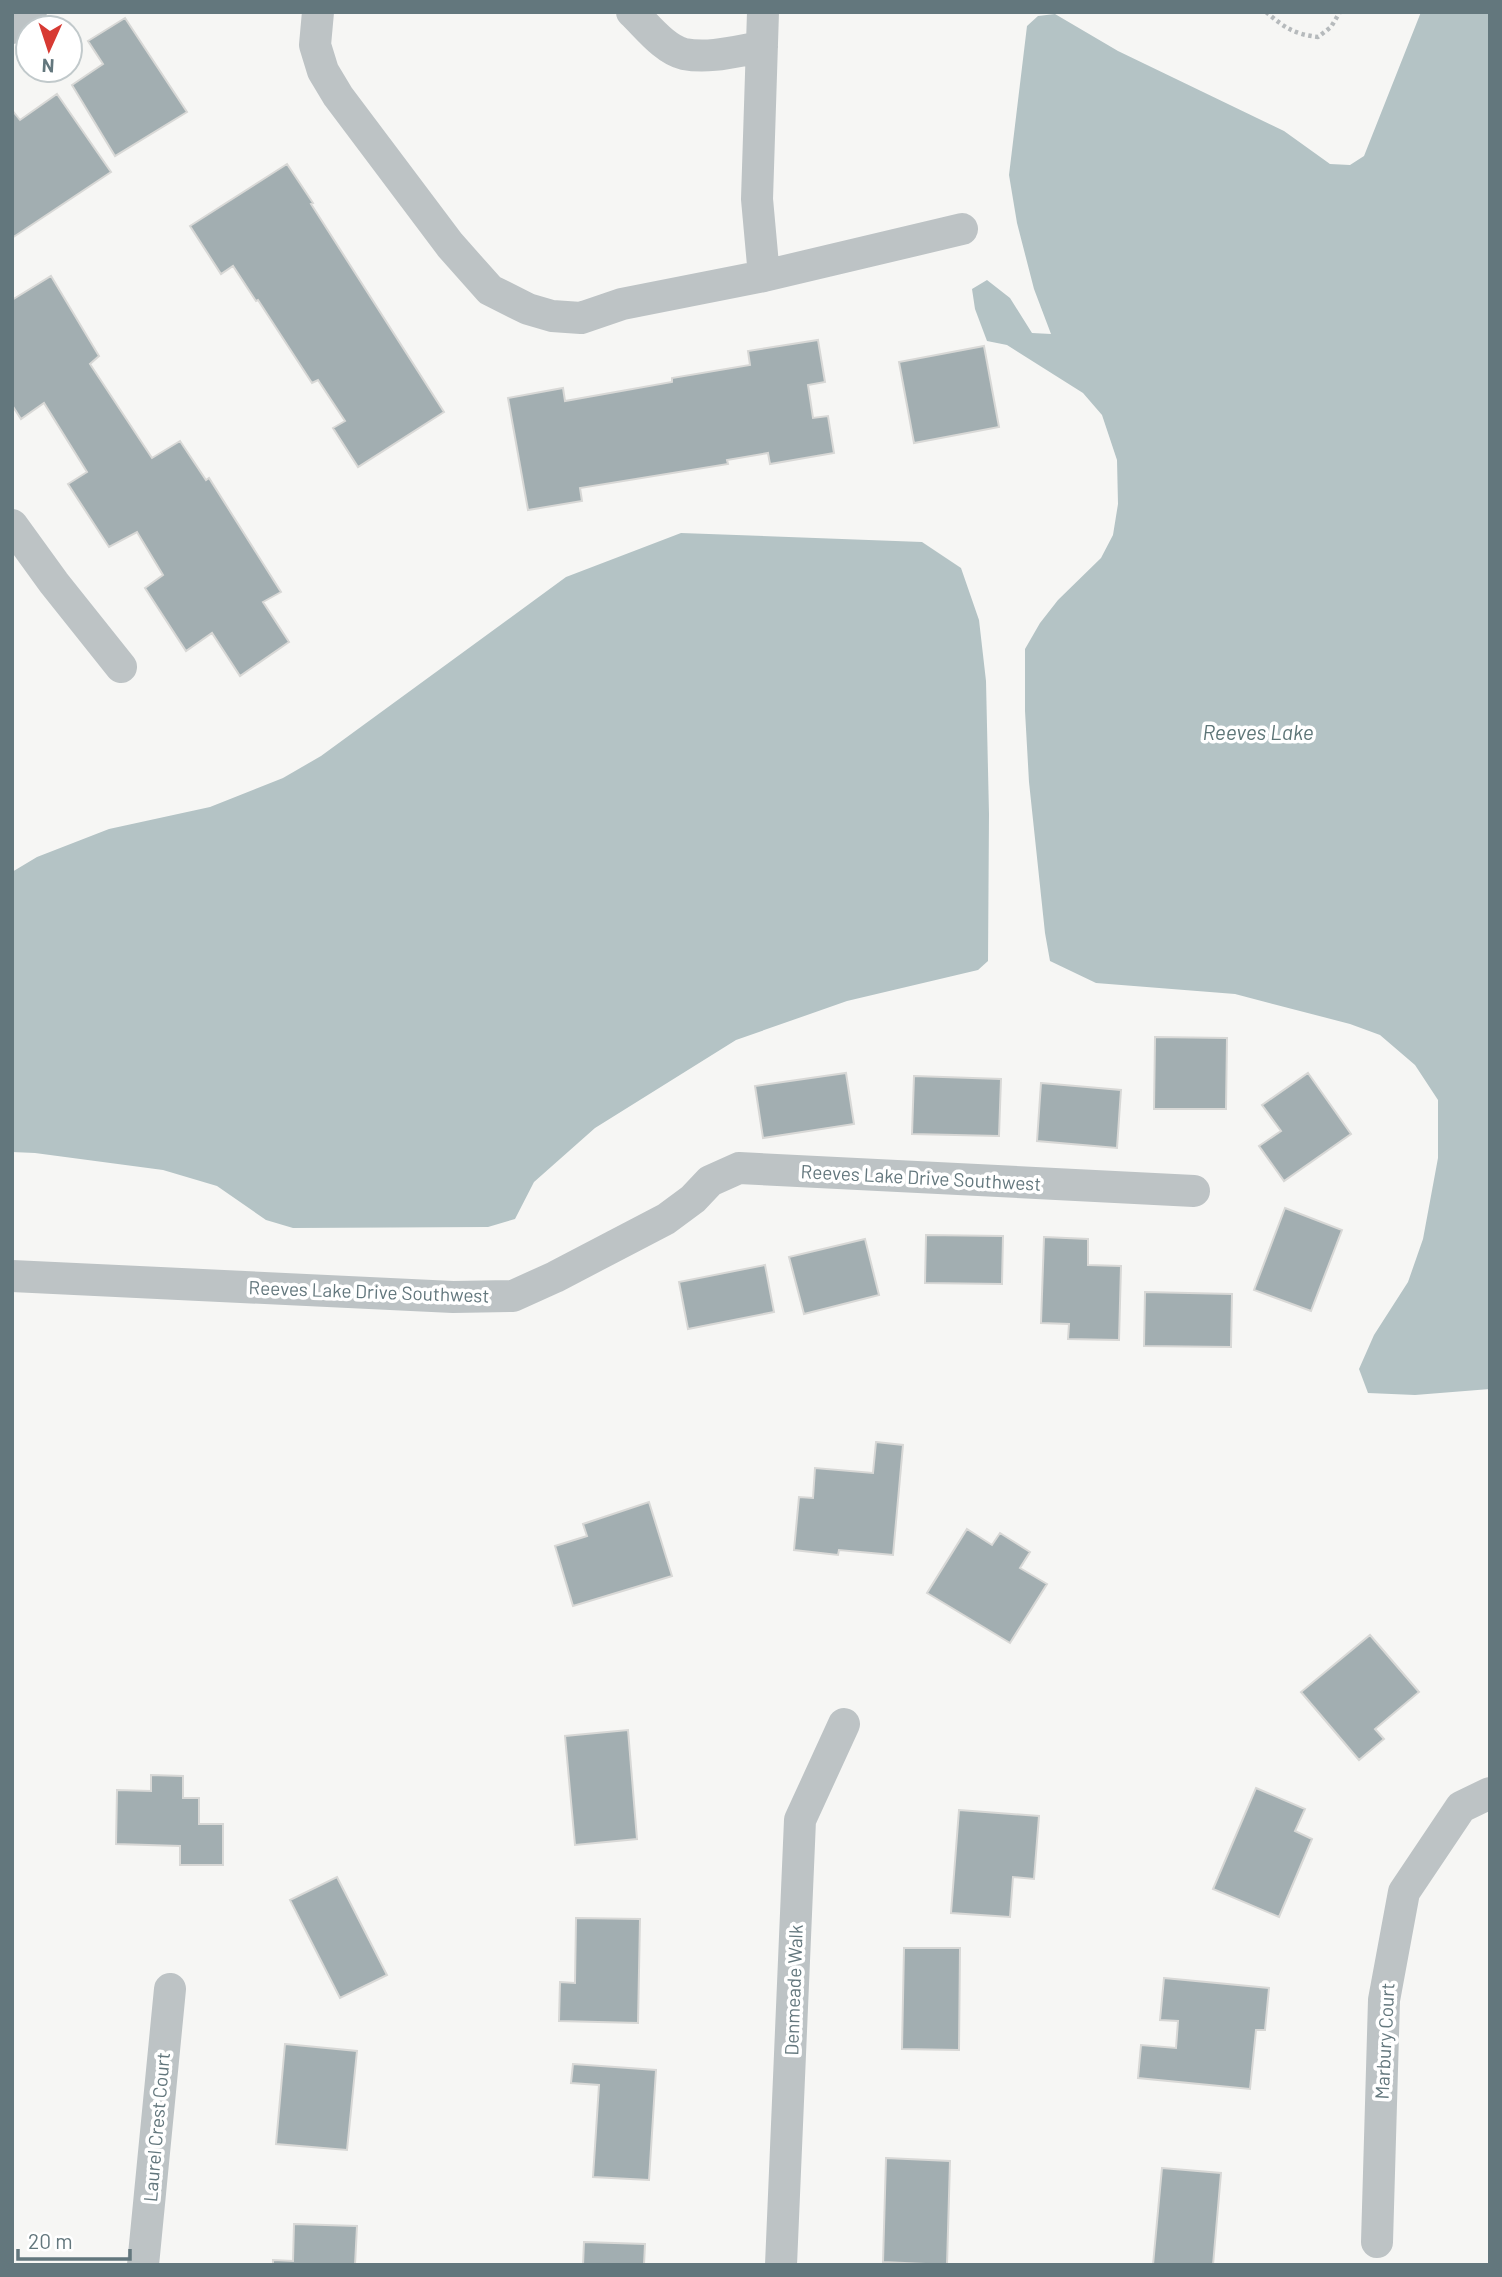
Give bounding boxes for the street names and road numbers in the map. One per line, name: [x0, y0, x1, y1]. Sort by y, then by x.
street label: Reeves Lake Drive Southwest: [800, 1159, 1042, 1195]
street label: Reeves Lake Drive Southwest: [248, 1275, 490, 1307]
street label: Denmeade Walk: [779, 1924, 807, 2056]
street label: Marbury Court: [1369, 1982, 1399, 2100]
street label: Laurel Crest Court: [138, 2051, 174, 2203]

